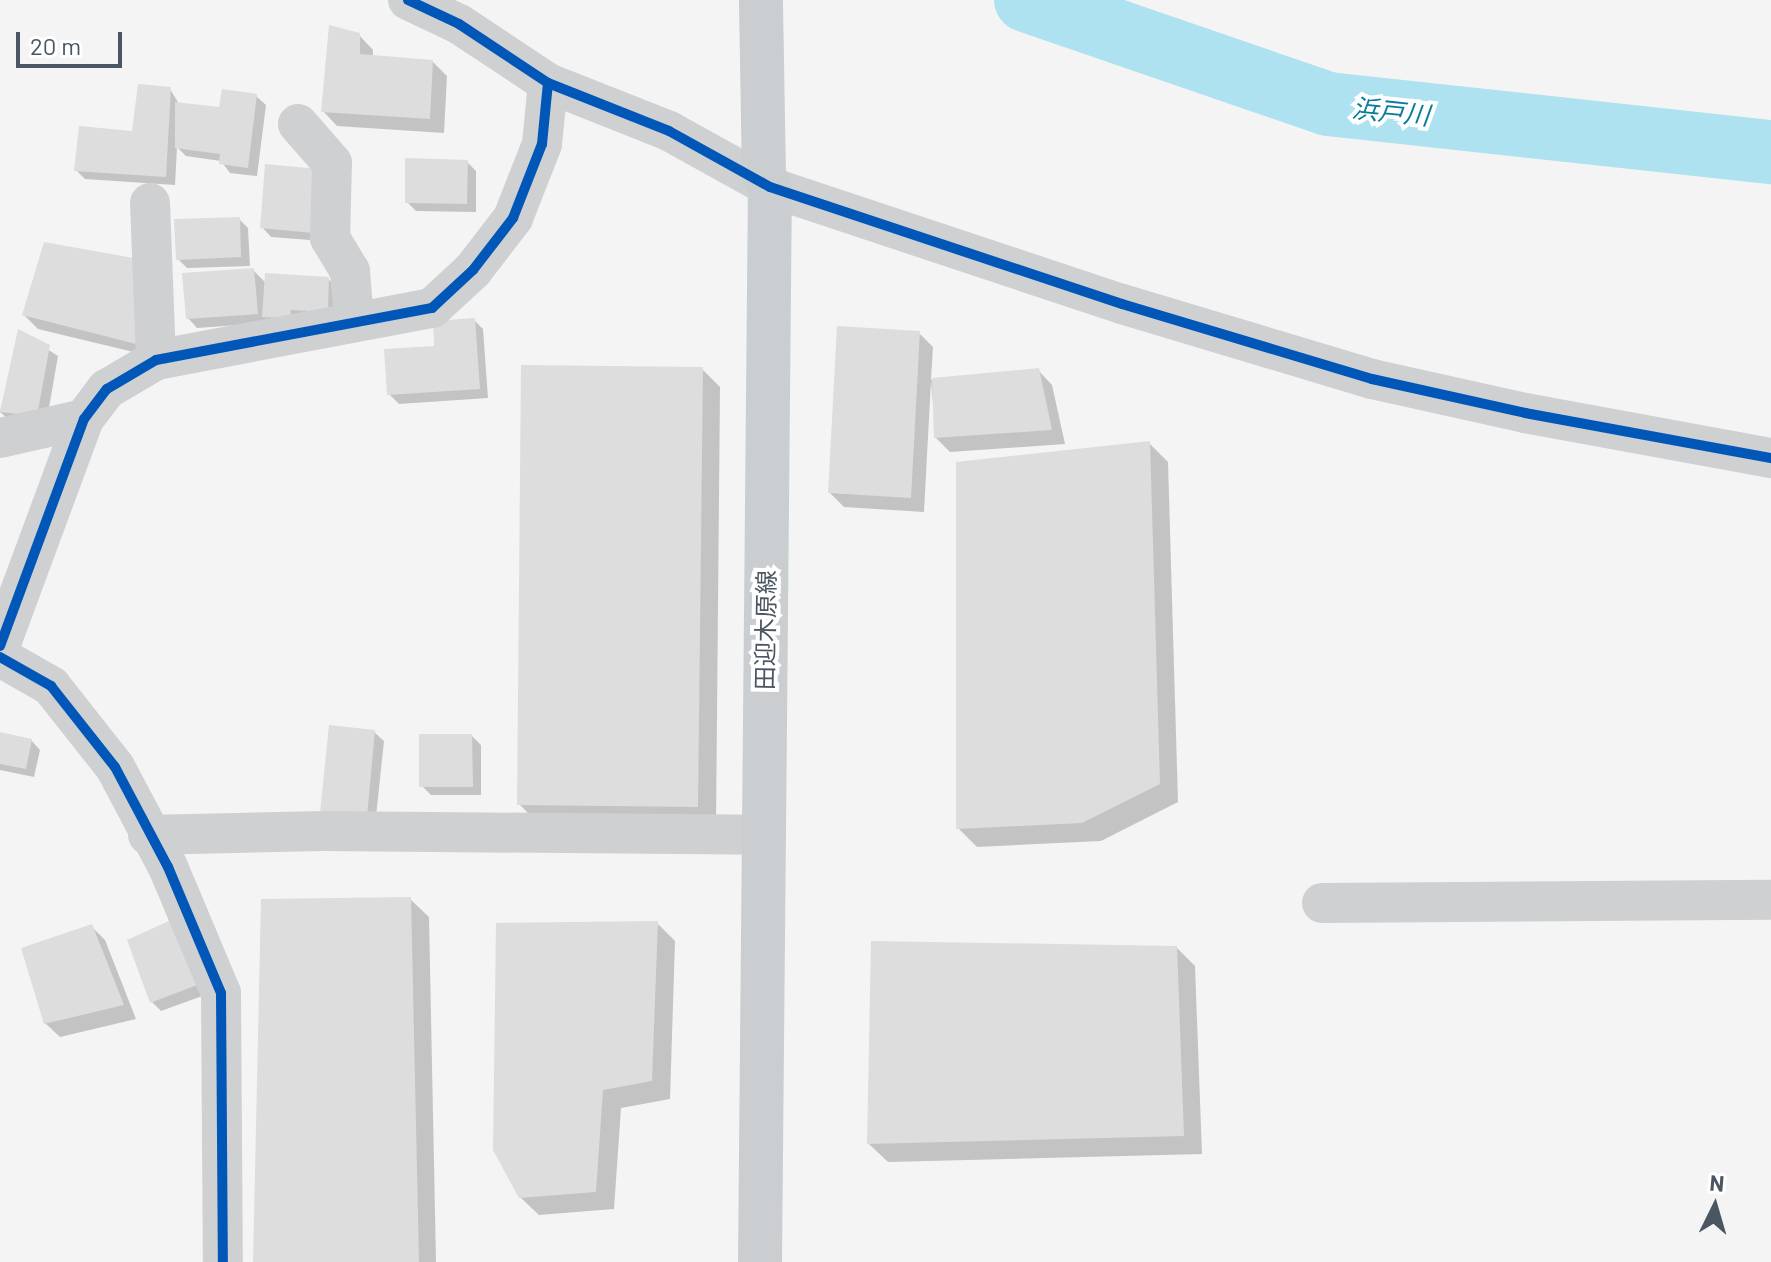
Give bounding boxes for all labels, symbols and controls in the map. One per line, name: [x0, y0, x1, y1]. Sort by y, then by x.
scale bar: [20, 16, 126, 66]
text: 20 m: [30, 31, 81, 60]
water label: 浜戸川: [1351, 91, 1431, 131]
street label: 田迎木原線: [750, 570, 780, 690]
north arrow: [1675, 1166, 1755, 1246]
text: N: [1709, 1169, 1726, 1196]

